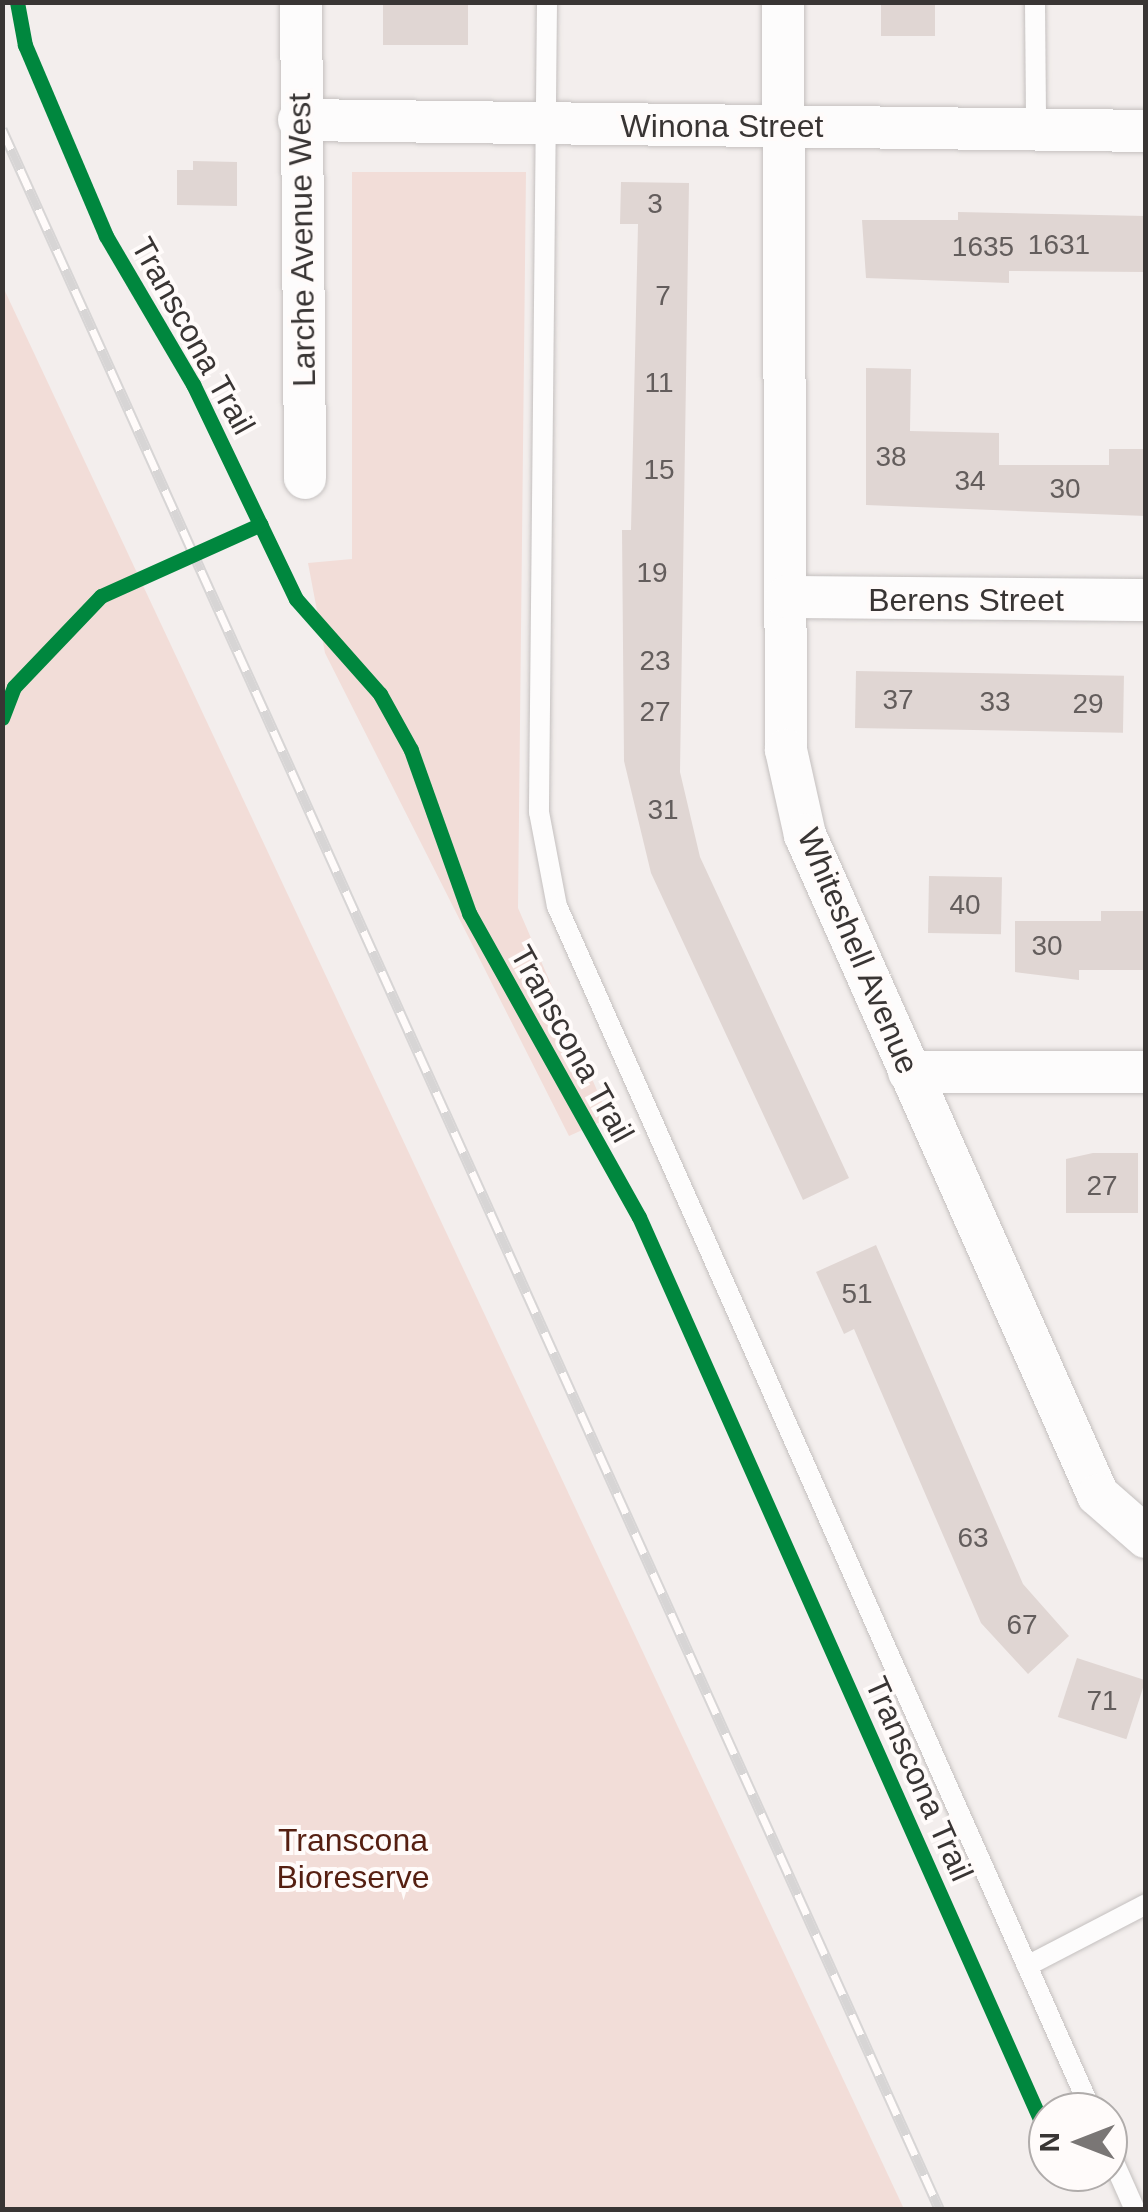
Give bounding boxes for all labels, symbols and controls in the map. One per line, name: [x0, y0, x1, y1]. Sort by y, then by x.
street label: Larche Avenue West: [280, 92, 324, 388]
street label: Winona Street: [621, 107, 823, 145]
house number: 3: [647, 187, 663, 221]
house number: 1631: [1028, 228, 1090, 262]
house number: 1635: [952, 230, 1014, 264]
street label: Transcona Trail: [123, 231, 263, 441]
house number: 7: [655, 279, 671, 313]
house number: 11: [644, 366, 674, 400]
house number: 38: [875, 440, 907, 474]
house number: 15: [643, 453, 675, 487]
house number: 34: [954, 464, 986, 498]
house number: 30: [1049, 472, 1081, 506]
house number: 19: [636, 556, 668, 590]
street label: Berens Street: [868, 581, 1064, 619]
house number: 23: [639, 644, 671, 678]
house number: 37: [882, 683, 914, 717]
house number: 33: [979, 685, 1011, 719]
house number: 29: [1072, 687, 1104, 721]
house number: 27: [639, 695, 671, 729]
house number: 31: [647, 793, 679, 827]
street label: Whiteshell Avenue: [789, 822, 927, 1080]
house number: 40: [949, 888, 981, 922]
house number: 30: [1031, 929, 1063, 963]
street label: Transcona Trail: [502, 939, 642, 1149]
house number: 27: [1086, 1169, 1118, 1203]
house number: 51: [841, 1277, 873, 1311]
house number: 63: [957, 1521, 989, 1555]
house number: 67: [1006, 1608, 1038, 1642]
street label: Transcona Trail: [857, 1671, 981, 1887]
house number: 71: [1086, 1684, 1118, 1718]
park label: Transcona Bioreserve: [277, 1822, 429, 1897]
north arrow: [1028, 2092, 1128, 2192]
text: N: [1034, 2132, 1065, 2152]

